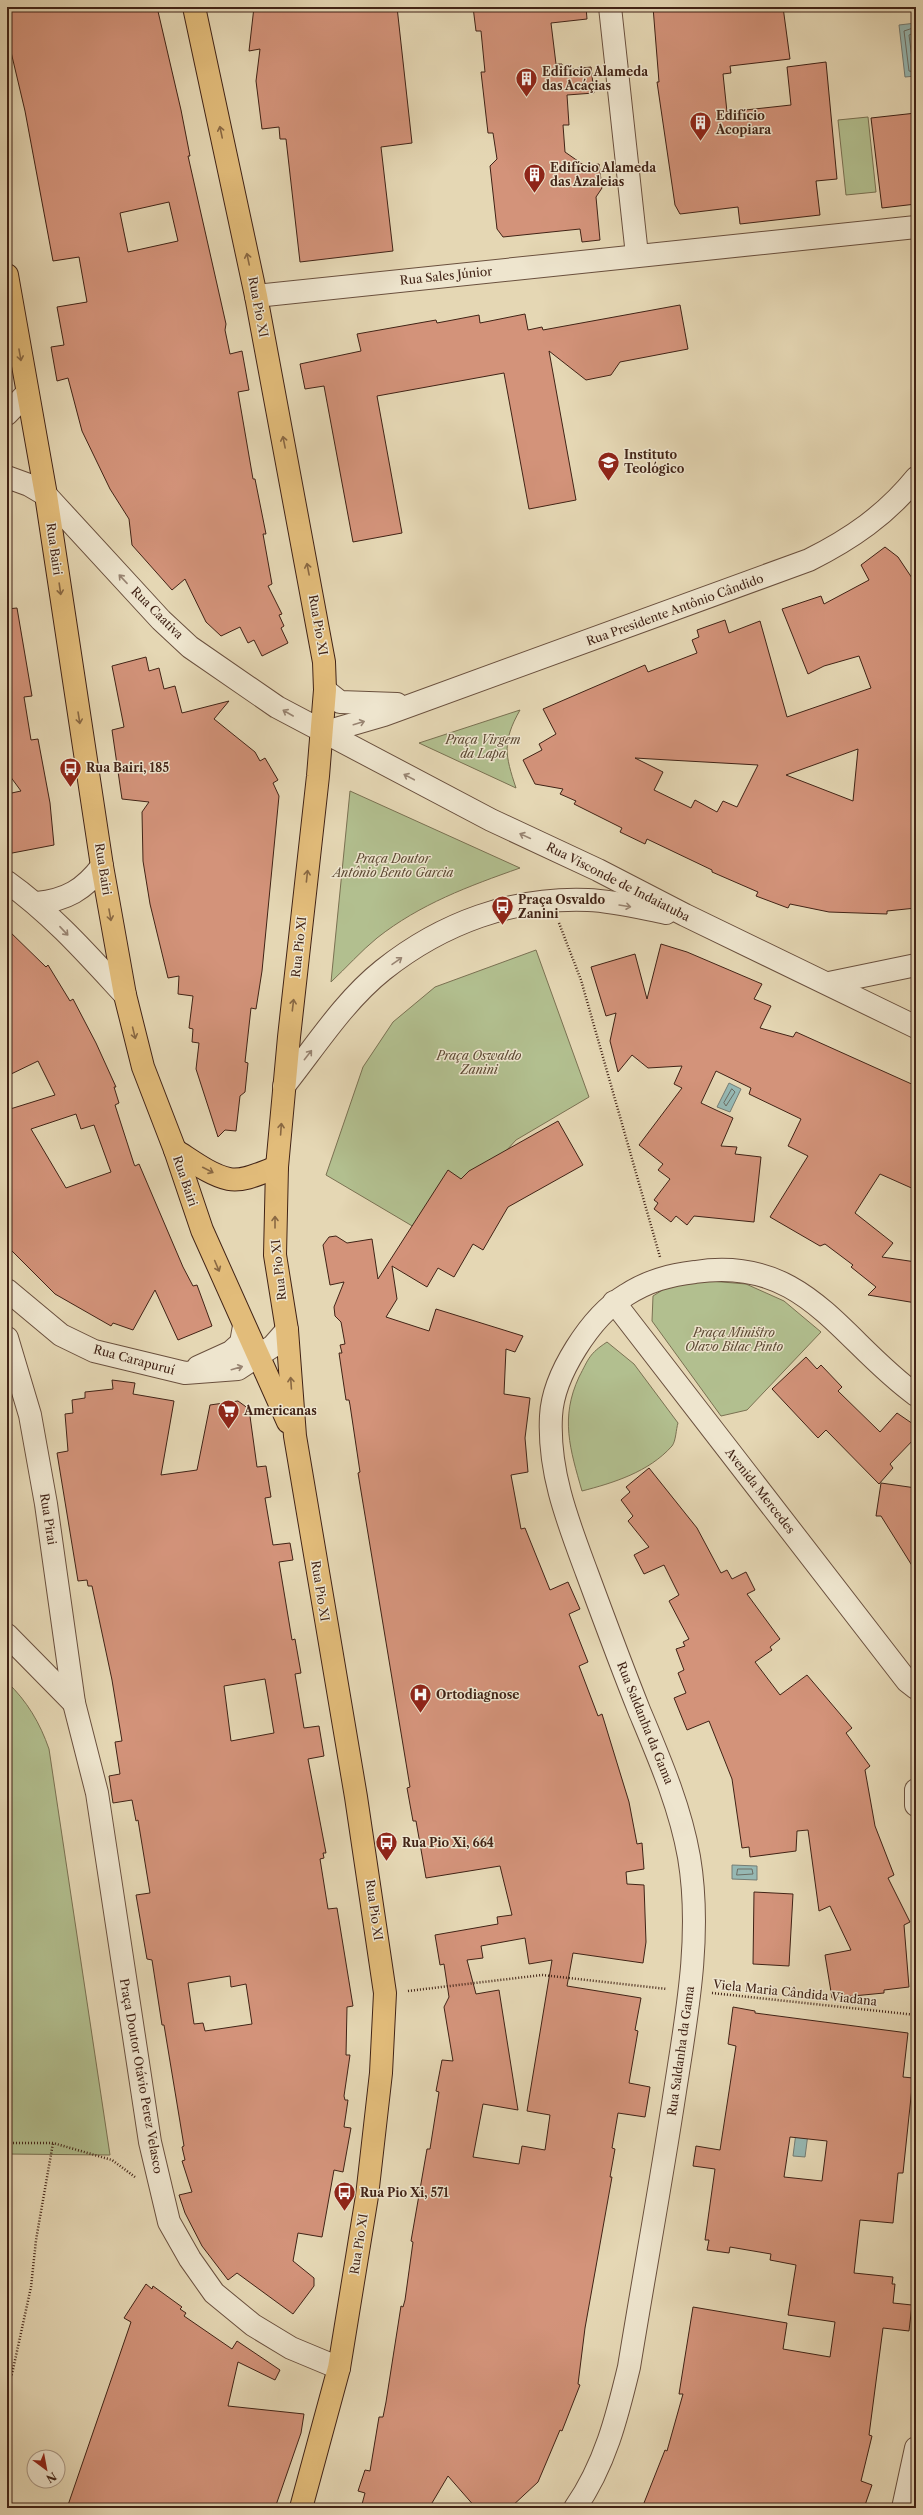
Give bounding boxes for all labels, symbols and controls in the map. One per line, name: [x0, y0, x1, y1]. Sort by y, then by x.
place label: Edifício Alameda das Acáçias: [542, 64, 649, 93]
building icon: Edifício Alameda das Acáçias: [513, 66, 539, 99]
place label: Edifício Acopiara: [715, 108, 772, 137]
building icon: Edifício Acopiara: [688, 110, 714, 143]
one-way arrow: [216, 126, 224, 139]
place label: Edifício Alameda das Azaleias: [550, 160, 657, 189]
building icon: Edifício Alameda das Azaleias: [522, 162, 548, 195]
one-way arrow: [244, 253, 252, 266]
street label: Rua Sales Júnior: [399, 263, 493, 288]
street label: Rua Pio XI: [245, 275, 272, 338]
one-way arrow: [16, 348, 24, 361]
one-way arrow: [279, 436, 287, 449]
place label: Instituto Teológico: [624, 447, 685, 476]
school or university icon: Instituto Teológico: [596, 449, 622, 482]
street label: Rua Bairi: [43, 522, 66, 576]
one-way arrow: [304, 563, 312, 576]
street label: Rua Presidente Antônio Cândido: [584, 570, 766, 649]
one-way arrow: [118, 574, 128, 584]
one-way arrow: [56, 582, 64, 595]
street label: Rua Caativa: [128, 583, 187, 642]
street label: Rua Pio XI: [306, 593, 331, 656]
one-way arrow: [282, 709, 294, 717]
one-way arrow: [75, 711, 83, 724]
one-way arrow: [353, 719, 366, 726]
park label: Praça Virgem da Lapa: [444, 732, 521, 761]
bus stop icon: Rua Bairi, 185: [57, 755, 83, 788]
place label: Rua Bairi, 185: [86, 760, 169, 775]
one-way arrow: [403, 772, 415, 780]
one-way arrow: [519, 832, 531, 839]
street label: Rua Visconde de Indaiatuba: [544, 839, 693, 925]
street label: Rua Bairi: [92, 842, 115, 896]
park label: Praça Doutor Antônio Bento Garcia: [331, 851, 453, 880]
one-way arrow: [303, 870, 311, 883]
place label: Praça Osvaldo Zanini: [518, 892, 605, 921]
bus stop icon: Praça Osvaldo Zanini: [489, 894, 515, 927]
one-way arrow: [618, 902, 631, 910]
one-way arrow: [106, 908, 114, 921]
street label: Rua Pio XI: [288, 916, 309, 978]
one-way arrow: [60, 926, 69, 936]
one-way arrow: [391, 957, 402, 965]
one-way arrow: [289, 999, 296, 1012]
one-way arrow: [131, 1026, 139, 1039]
park label: Praça Oswaldo Zanini: [436, 1048, 522, 1077]
one-way arrow: [304, 1049, 313, 1060]
one-way arrow: [278, 1123, 285, 1136]
street label: Rua Bairi: [170, 1154, 201, 1208]
one-way arrow: [202, 1166, 214, 1174]
one-way arrow: [271, 1216, 279, 1229]
street label: Rua Pio XI: [268, 1239, 289, 1301]
one-way arrow: [214, 1260, 221, 1272]
park label: Praça Ministro Olavo Bilac Pinto: [685, 1325, 783, 1354]
street label: Rua Carapuruí: [92, 1341, 177, 1378]
one-way arrow: [230, 1363, 243, 1371]
one-way arrow: [287, 1377, 294, 1390]
supermarket icon: Americanas: [215, 1398, 241, 1431]
place label: Americanas: [243, 1403, 317, 1418]
street label: Avenida Mercedes: [722, 1444, 799, 1537]
street label: Rua Pirai: [37, 1492, 60, 1546]
street label: Rua Pio XI: [308, 1559, 333, 1622]
street label: Rua Saldanha da Gama: [614, 1659, 677, 1787]
hospital icon: Ortodiagnose: [408, 1682, 434, 1715]
place label: Ortodiagnose: [436, 1687, 519, 1702]
bus stop icon: Rua Pio Xi, 664: [373, 1830, 399, 1863]
place label: Rua Pio Xi, 664: [402, 1835, 494, 1850]
street label: Rua Pio XI: [363, 1878, 386, 1941]
street label: Viela Maria Cândida Viadana: [711, 1976, 878, 2009]
street label: Praça Doutor Otávio Perez Velasco: [117, 1977, 166, 2175]
street label: Rua Saldanha da Gama: [664, 1984, 697, 2117]
bus stop icon: Rua Pio Xi, 571: [331, 2180, 357, 2213]
place label: Rua Pio Xi, 571: [360, 2185, 449, 2200]
street label: Rua Pio XI: [346, 2212, 371, 2275]
north arrow: [26, 2449, 66, 2489]
text: N: [43, 2469, 59, 2486]

